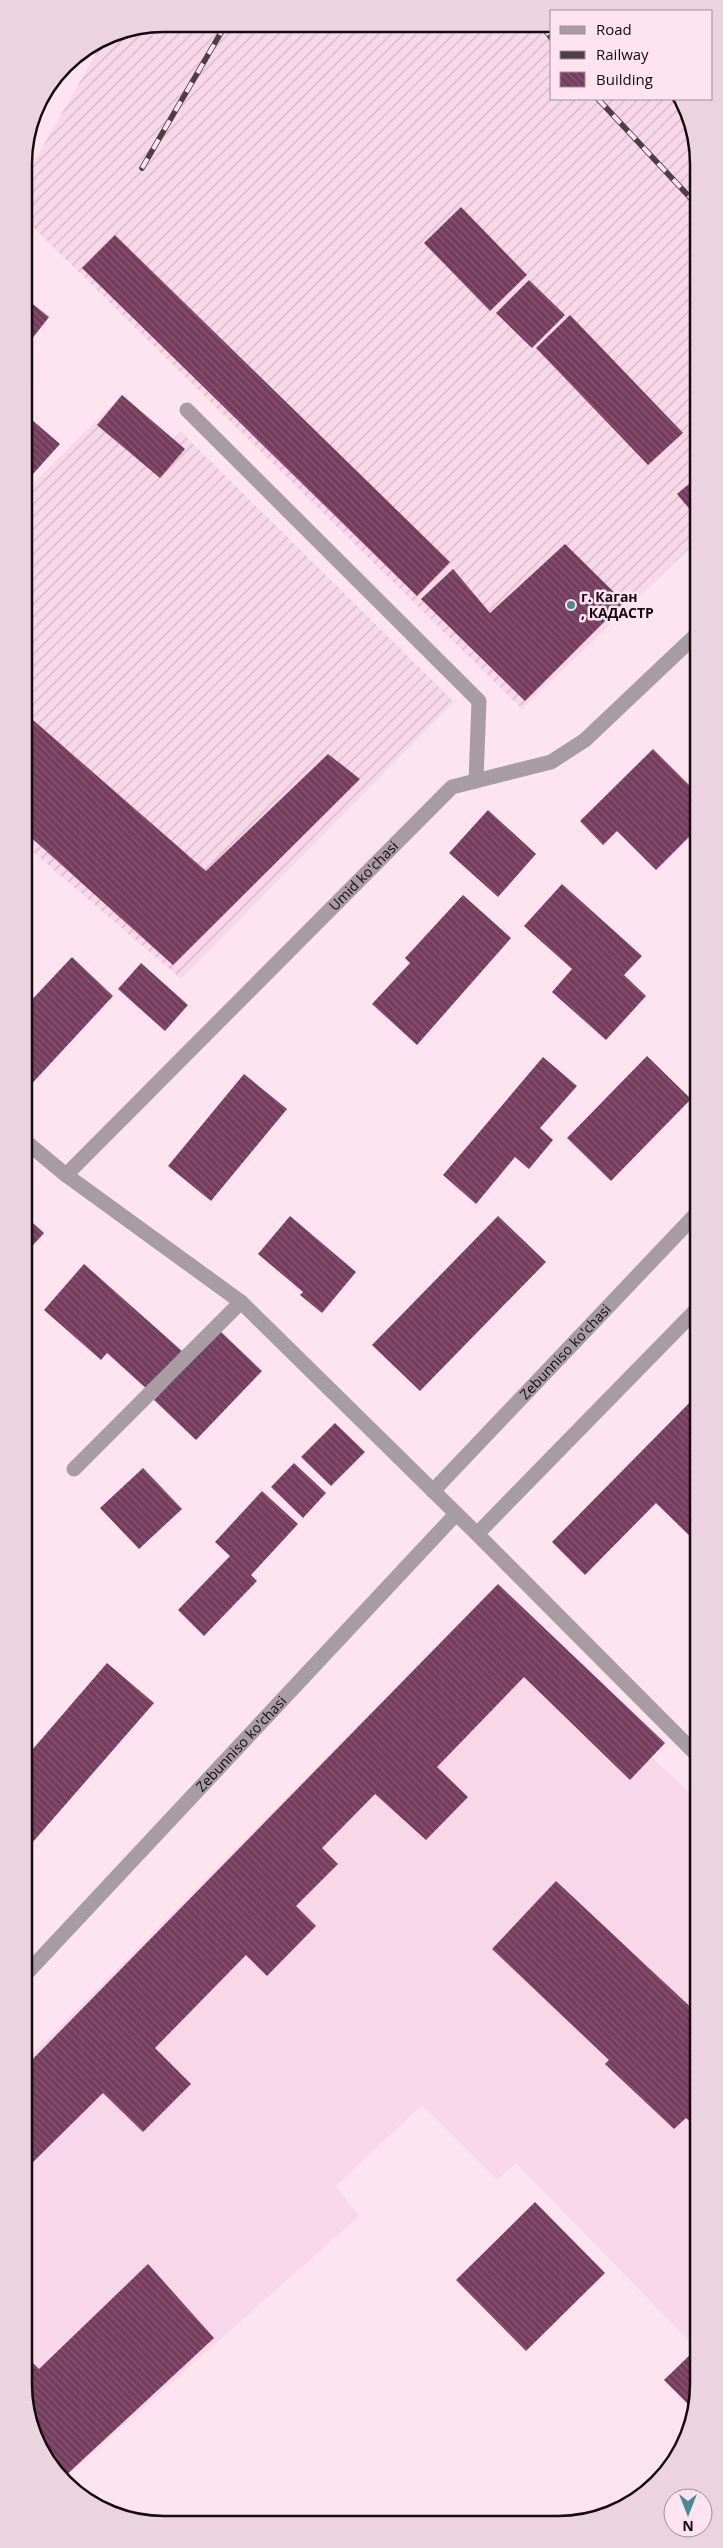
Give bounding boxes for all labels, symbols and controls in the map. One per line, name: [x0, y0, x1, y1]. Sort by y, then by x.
legend: [550, 10, 713, 100]
text: Road: [596, 19, 632, 39]
text: Railway: [596, 44, 649, 64]
text: Building: [596, 69, 653, 89]
place label: г. Каган , КАДАСТР: [581, 587, 654, 622]
marker: г. Каган , КАДАСТР: [565, 599, 577, 611]
street label: Umid ko'chasi: [324, 836, 402, 914]
street label: Zebunniso ko'chasi: [515, 1300, 615, 1403]
street label: Zebunniso ko'chasi: [191, 1692, 290, 1796]
north arrow: [663, 2488, 713, 2538]
text: N: [682, 2517, 694, 2536]

